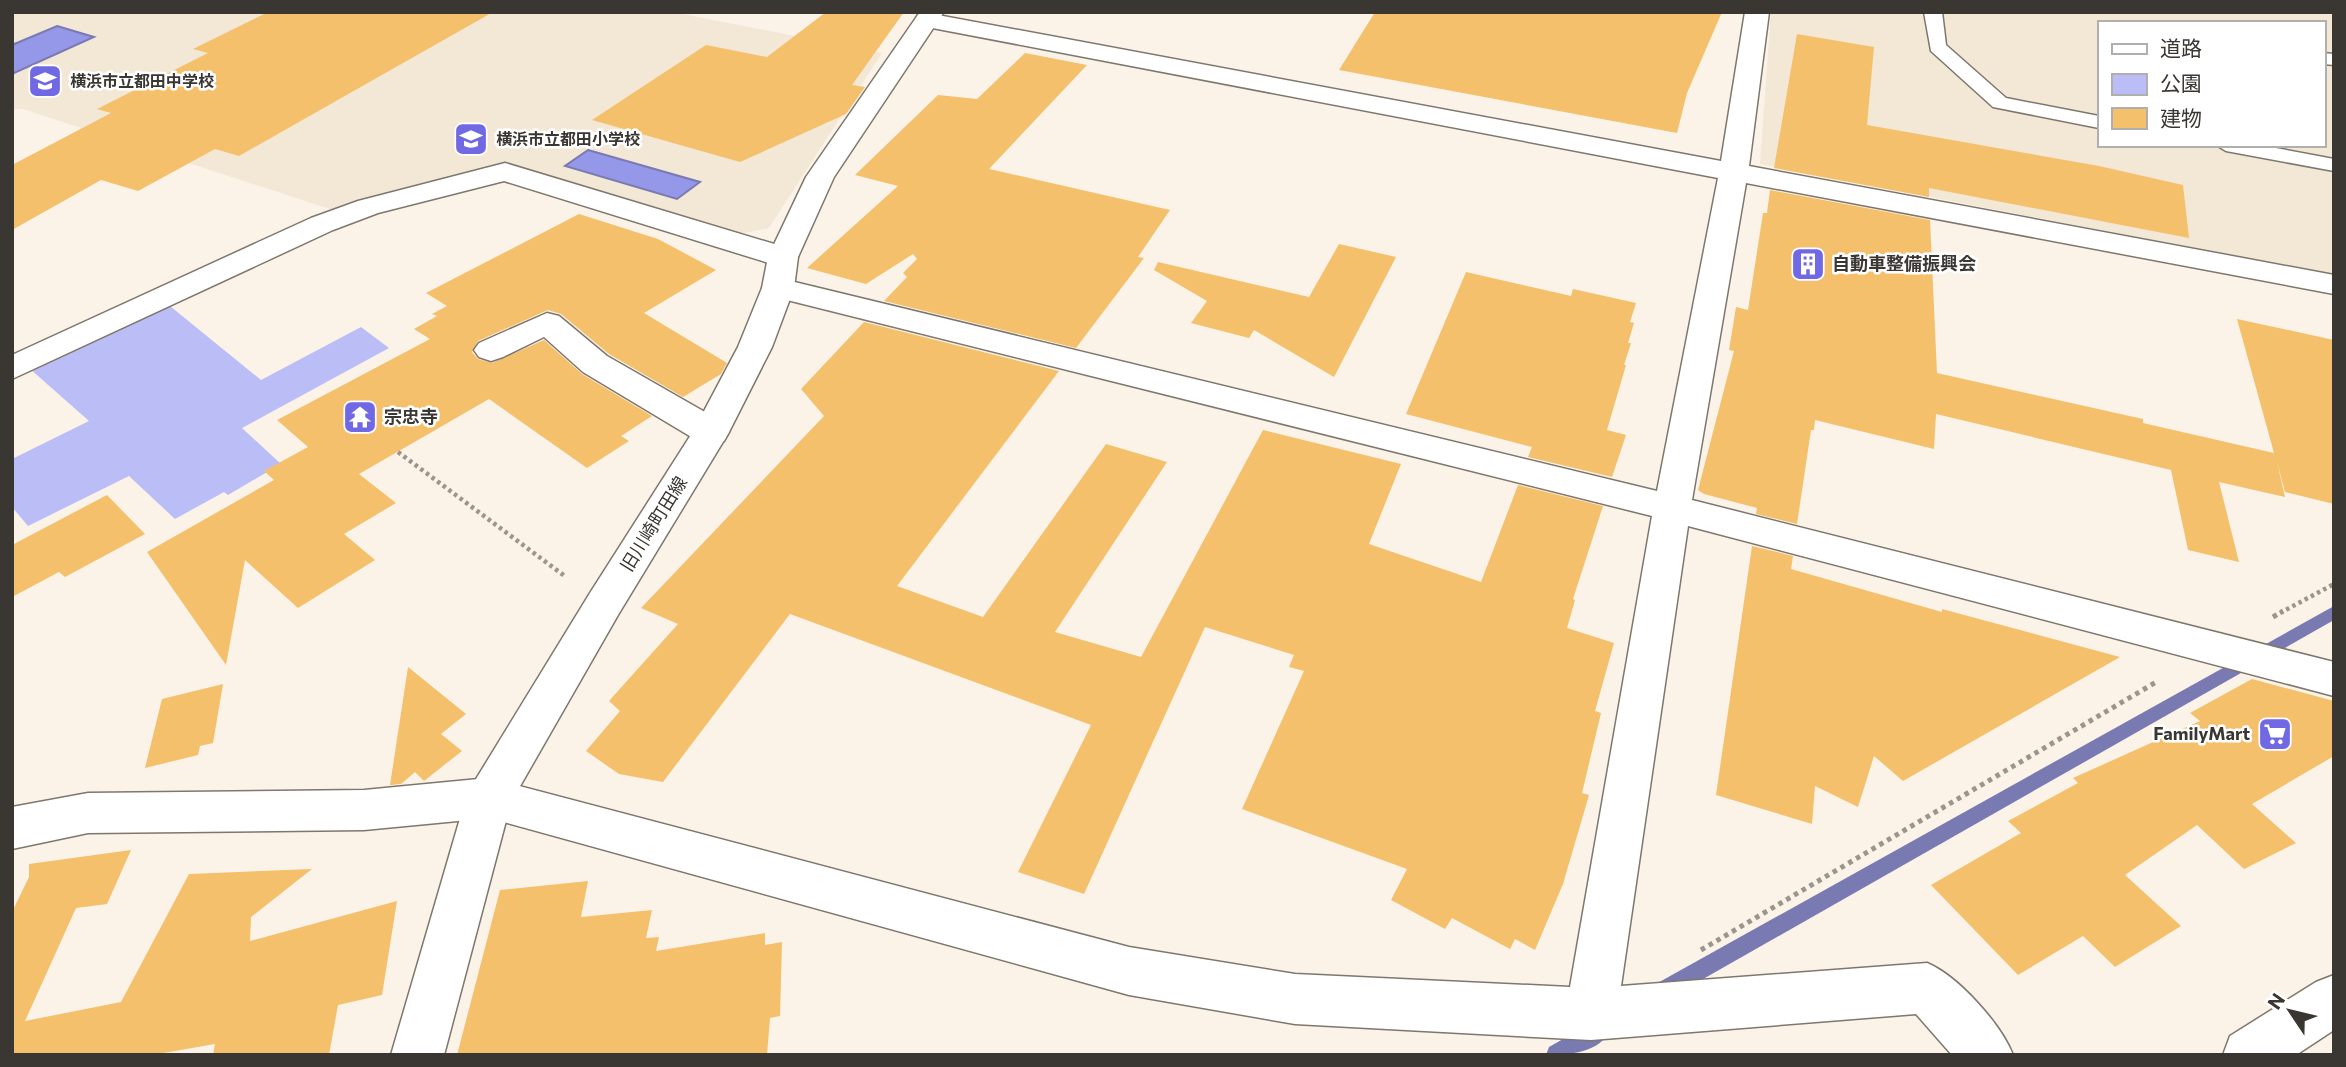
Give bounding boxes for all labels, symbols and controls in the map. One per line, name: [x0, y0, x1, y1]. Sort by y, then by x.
legend: [2098, 21, 2325, 147]
text: 道路: [2160, 35, 2202, 60]
school or university icon: 横浜市立都田中学校: [26, 62, 64, 100]
text: 公園: [2160, 70, 2202, 95]
place label: 横浜市立都田中学校: [70, 71, 214, 90]
text: 建物: [2160, 105, 2202, 130]
school or university icon: 横浜市立都田小学校: [452, 120, 490, 158]
place label: 横浜市立都田小学校: [496, 129, 640, 148]
building icon: 自動車整備振興会: [1789, 245, 1827, 283]
place label: 自動車整備振興会: [1832, 252, 1976, 274]
temple icon: 宗忠寺: [341, 398, 379, 436]
place label: 宗忠寺: [384, 405, 438, 427]
street label: 旧川崎町田線: [615, 472, 691, 575]
supermarket icon: FamilyMart: [2256, 715, 2294, 753]
place label: FamilyMart: [2153, 722, 2250, 744]
north arrow: [2255, 976, 2325, 1046]
text: N: [2262, 989, 2289, 1013]

